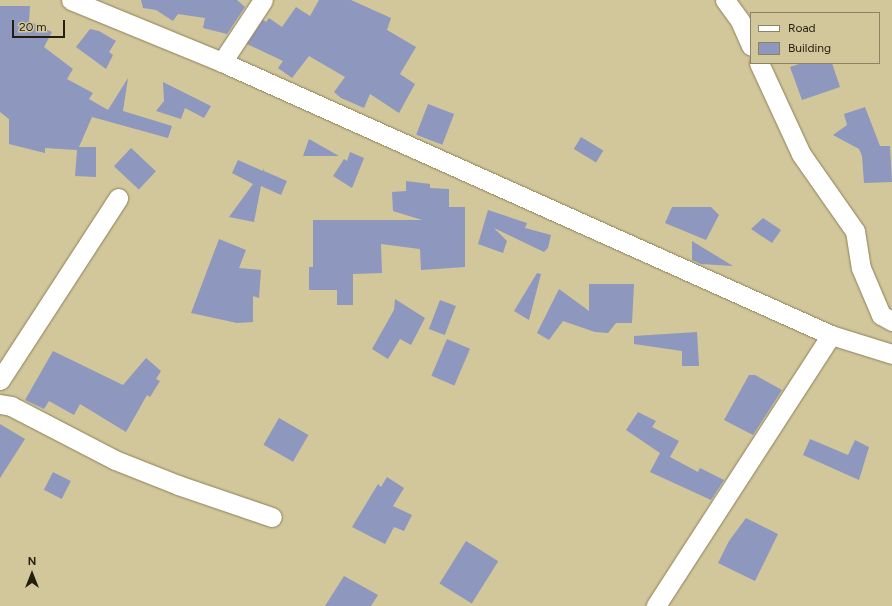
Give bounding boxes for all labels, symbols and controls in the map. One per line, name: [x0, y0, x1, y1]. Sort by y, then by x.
scale bar: [14, 12, 67, 38]
legend: [750, 12, 880, 64]
text: 20 m: [19, 20, 47, 34]
text: Road: [788, 21, 816, 35]
text: Building: [788, 41, 831, 55]
north arrow: [12, 554, 52, 594]
text: N: [28, 555, 36, 568]

